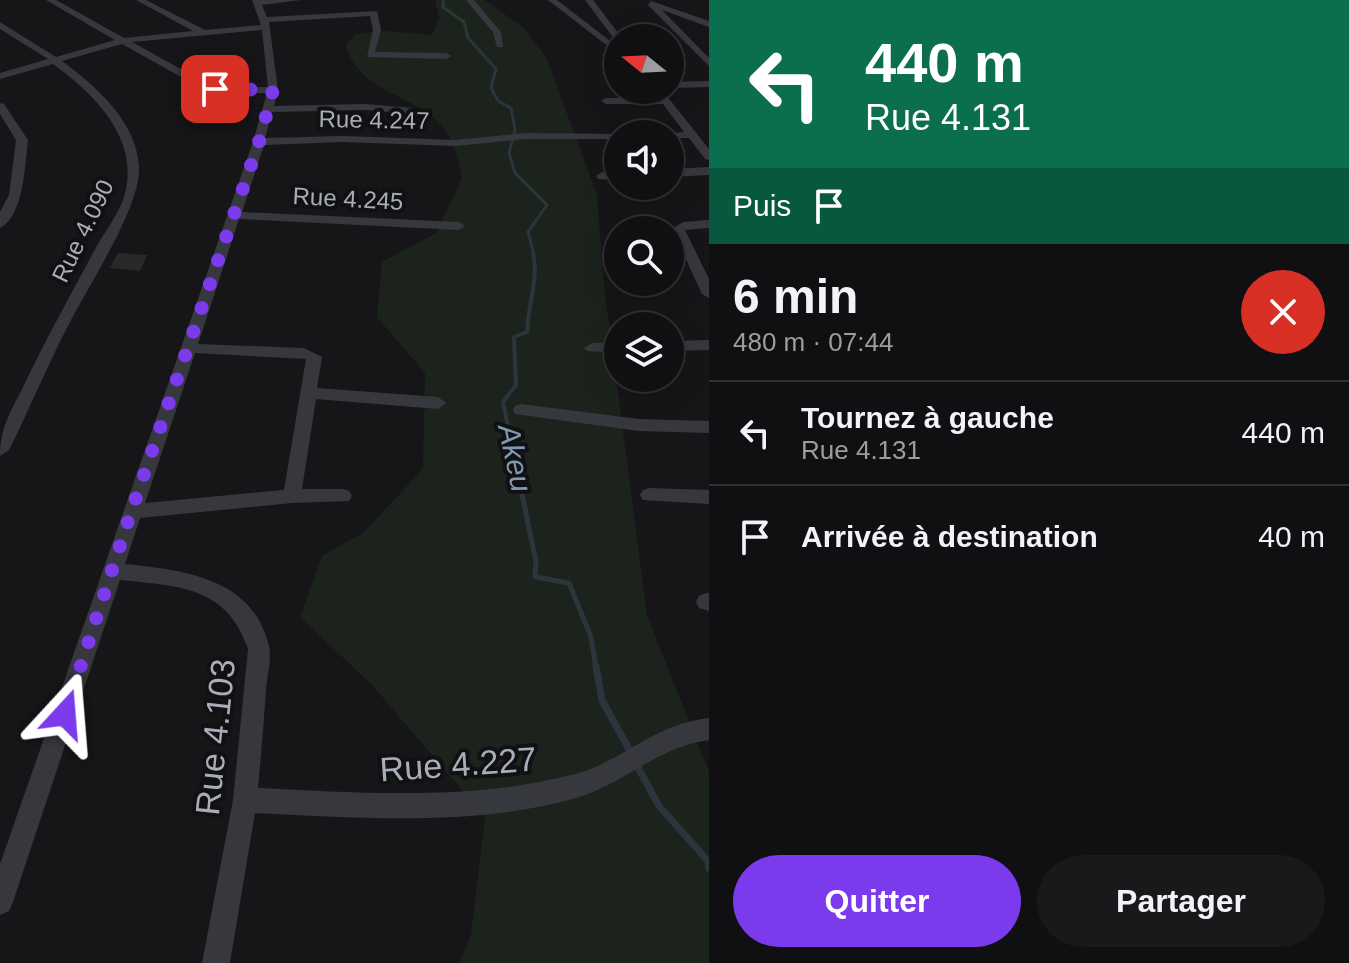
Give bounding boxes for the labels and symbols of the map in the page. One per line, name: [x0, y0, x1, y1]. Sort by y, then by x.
north arrow: [604, 24, 684, 104]
pin: [181, 55, 249, 123]
street label: Rue 4.247: [318, 105, 430, 134]
street label: Rue 4.090: [46, 175, 119, 286]
street label: Rue 4.245: [292, 182, 404, 215]
water label: Akeu: [492, 419, 539, 495]
street label: Rue 4.103: [188, 657, 242, 817]
position arrow: [23, 672, 107, 756]
street label: Rue 4.227: [378, 740, 538, 788]

